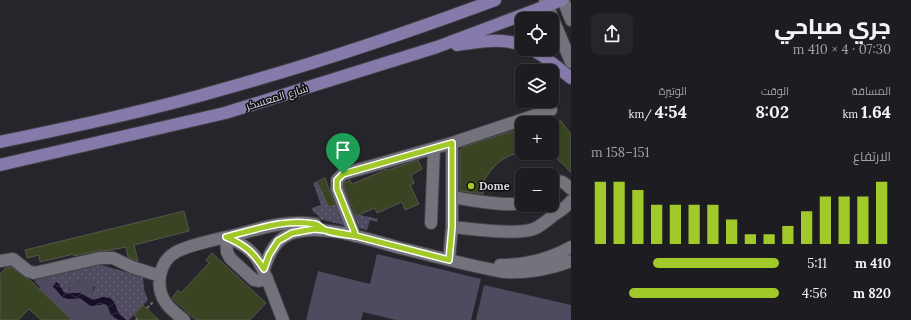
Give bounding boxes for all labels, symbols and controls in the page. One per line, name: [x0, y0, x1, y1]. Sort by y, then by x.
map controls: [515, 12, 559, 212]
button: locate: [515, 12, 559, 56]
text: جري صباحي: [774, 12, 891, 40]
button: share: [591, 13, 633, 55]
text: 07:30 · 4 × 410 m: [793, 41, 891, 58]
button: layers: [515, 64, 559, 108]
street label: شارع المعسكر: [243, 81, 310, 114]
text: الوتيرة: [659, 84, 687, 98]
text: الوقت: [761, 84, 789, 98]
text: المسافة: [852, 84, 891, 98]
text: 4:54: [655, 101, 687, 123]
text: 8:02: [755, 101, 789, 123]
text: 1.64: [861, 101, 891, 123]
text: /km: [629, 107, 655, 121]
text: km: [842, 107, 861, 121]
button: +: [515, 116, 559, 160]
pin: [326, 133, 360, 174]
icon: arrive: [332, 139, 354, 161]
text: 151–158 m: [591, 144, 649, 161]
text: الارتفاع: [853, 148, 891, 165]
button: −: [515, 168, 559, 212]
place label: Dome: [479, 179, 510, 193]
marker: Dome: [466, 181, 476, 191]
text: 5:11: [807, 255, 827, 272]
text: 410 m: [855, 255, 891, 272]
text: 4:56: [802, 285, 827, 302]
text: 820 m: [853, 285, 891, 302]

